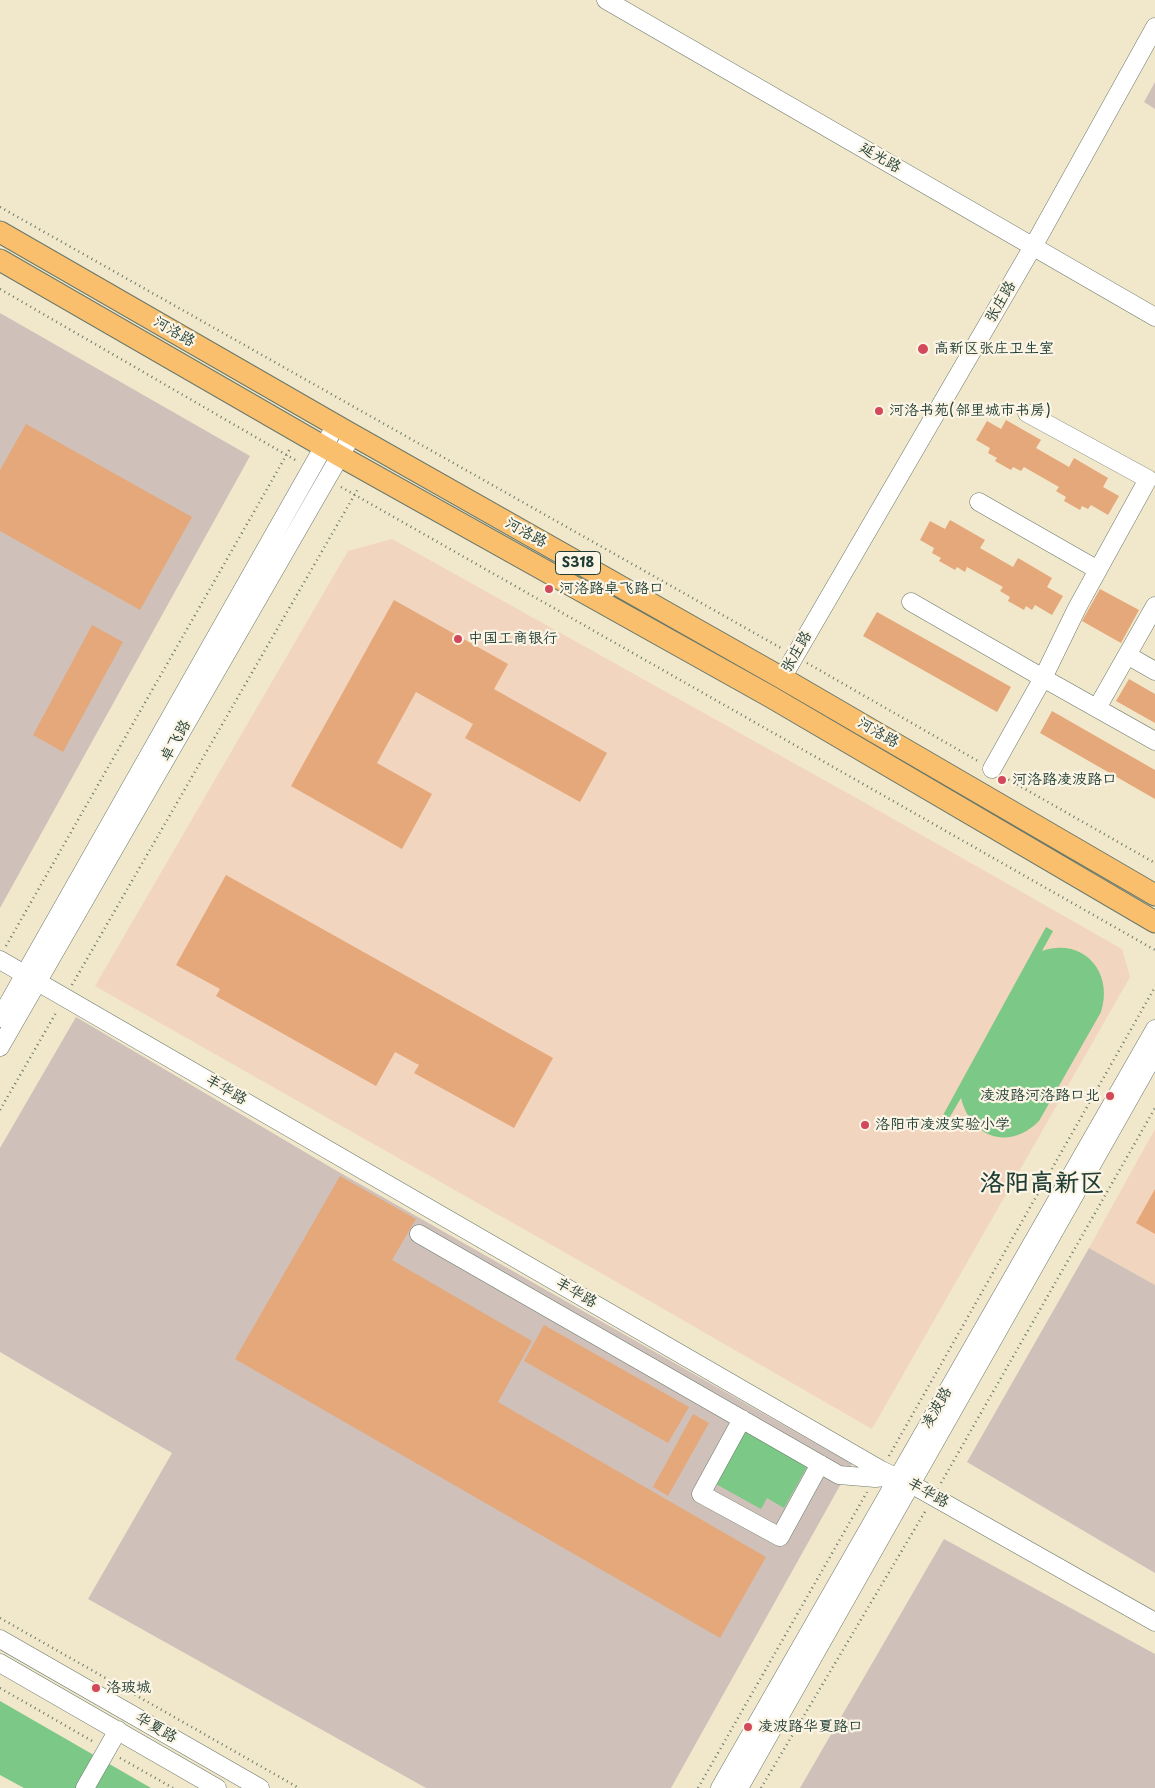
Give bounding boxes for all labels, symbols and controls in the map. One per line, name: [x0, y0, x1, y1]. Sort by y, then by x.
street label: 延光路: [856, 139, 904, 177]
street label: 张庄路: [982, 278, 1020, 326]
street label: 河洛路: [150, 313, 198, 351]
place label: 高新区张庄卫生室: [934, 340, 1054, 358]
marker: 高新区张庄卫生室: [916, 342, 930, 356]
place label: 河洛书苑(邻里城市书房): [889, 402, 1051, 420]
marker: 河洛书苑(邻里城市书房): [873, 405, 885, 417]
street label: 河洛路: [502, 514, 550, 552]
road number: S318: [556, 552, 600, 574]
place label: 河洛路卓飞路口: [559, 580, 664, 598]
marker: 河洛路卓飞路口: [543, 583, 555, 595]
street label: 张庄路: [778, 628, 816, 676]
place label: 中国工商银行: [468, 630, 558, 648]
marker: 中国工商银行: [452, 633, 464, 645]
street label: 河洛路: [854, 714, 902, 752]
street label: 卓飞路: [157, 717, 195, 765]
place label: 河洛路凌波路口: [1012, 771, 1117, 789]
marker: 河洛路凌波路口: [996, 774, 1008, 786]
street label: 丰华路: [202, 1071, 250, 1109]
place label: 凌波路河洛路口北: [980, 1087, 1100, 1105]
marker: 凌波路河洛路口北: [1104, 1090, 1116, 1102]
place label: 洛阳市凌波实验小学: [875, 1116, 1010, 1134]
marker: 洛阳市凌波实验小学: [859, 1119, 871, 1131]
district label: 洛阳高新区: [980, 1169, 1104, 1199]
street label: 丰华路: [552, 1274, 600, 1312]
street label: 凌波路: [918, 1384, 956, 1432]
street label: 丰华路: [904, 1474, 952, 1512]
place label: 洛玻城: [106, 1679, 151, 1697]
marker: 洛玻城: [90, 1682, 102, 1694]
street label: 华夏路: [132, 1709, 180, 1747]
place label: 凌波路华夏路口: [758, 1718, 863, 1736]
marker: 凌波路华夏路口: [742, 1721, 754, 1733]

